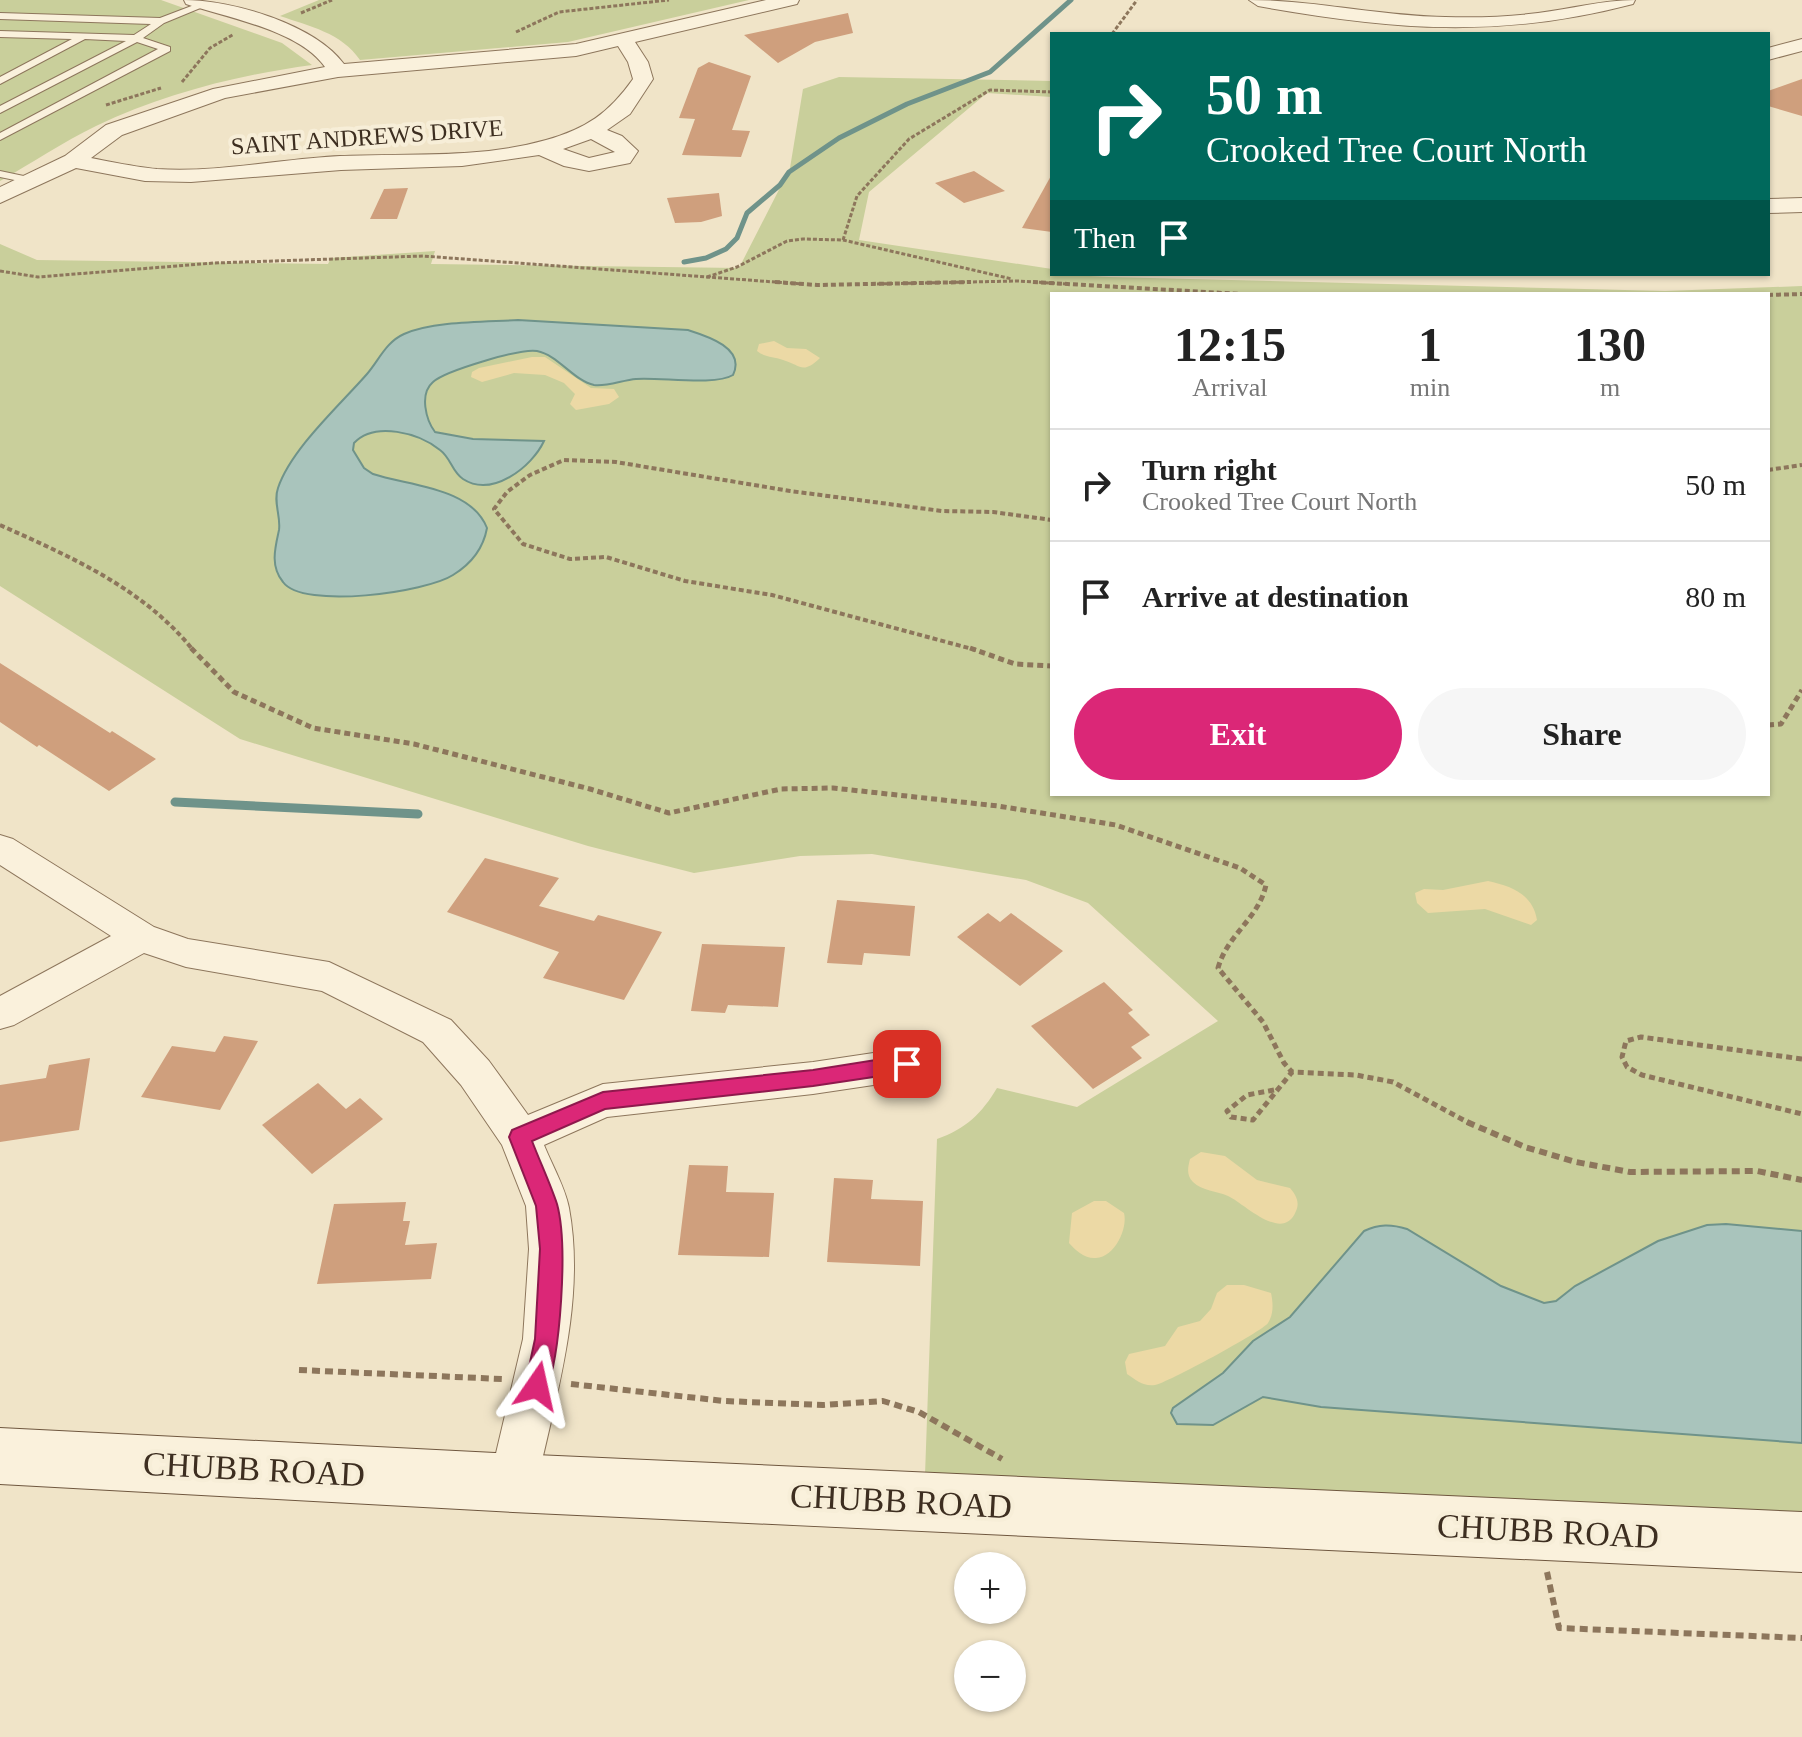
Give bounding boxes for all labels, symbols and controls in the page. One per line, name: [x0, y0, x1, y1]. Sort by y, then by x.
icon: right: [1074, 64, 1178, 168]
text: 50 m: [1206, 64, 1323, 126]
street label: SAINT ANDREWS DRIVE: [230, 115, 504, 159]
text: Crooked Tree Court North: [1206, 130, 1587, 170]
icon: arrive: [1152, 216, 1196, 260]
text: Then: [1074, 221, 1136, 254]
text: 12:15: [1174, 318, 1286, 371]
text: 1: [1418, 318, 1442, 371]
text: 130: [1574, 318, 1646, 371]
text: Arrival: [1192, 373, 1267, 402]
text: min: [1410, 373, 1450, 402]
text: m: [1600, 373, 1620, 402]
text: Turn right: [1142, 453, 1277, 486]
icon: right: [1074, 463, 1118, 507]
text: 50 m: [1685, 468, 1746, 501]
text: Crooked Tree Court North: [1142, 487, 1417, 516]
icon: arrive: [1074, 575, 1118, 619]
text: Arrive at destination: [1142, 580, 1409, 613]
text: 80 m: [1685, 580, 1746, 613]
button: Exit: [1074, 688, 1402, 780]
button: Share: [1418, 688, 1746, 780]
pin: [873, 1030, 941, 1098]
icon: arrive: [885, 1042, 929, 1086]
position arrow: [495, 1344, 579, 1428]
street label: CHUBB ROAD: [142, 1445, 366, 1493]
street label: CHUBB ROAD: [789, 1477, 1013, 1525]
street label: CHUBB ROAD: [1436, 1507, 1660, 1555]
map controls: [954, 1552, 1026, 1712]
button: +: [954, 1552, 1026, 1624]
button: −: [954, 1640, 1026, 1712]

